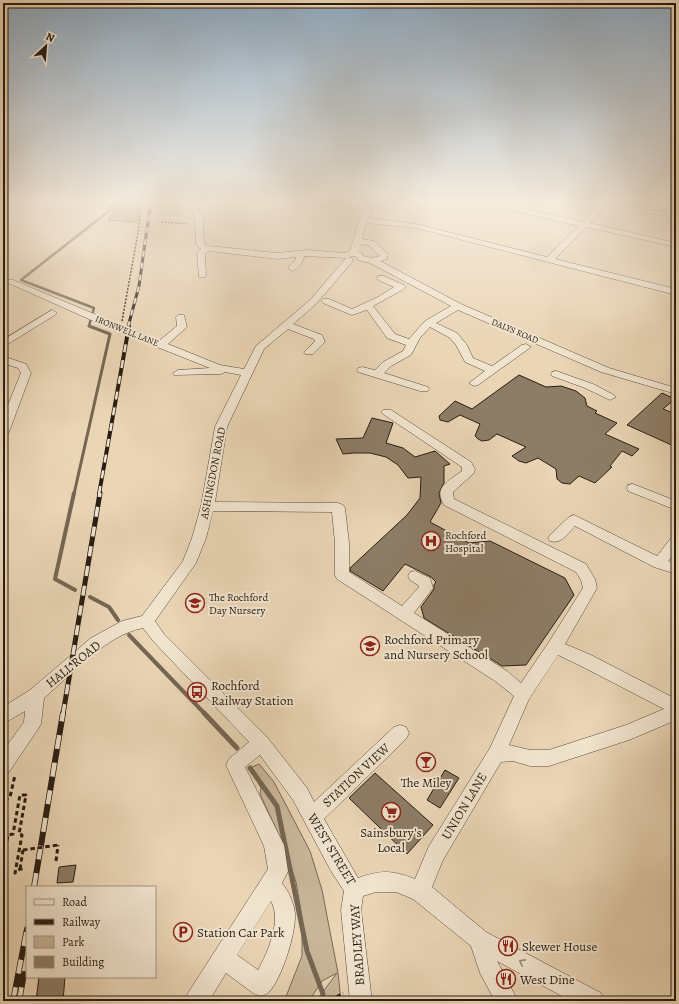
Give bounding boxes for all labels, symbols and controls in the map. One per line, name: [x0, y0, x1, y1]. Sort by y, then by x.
north arrow: [26, 26, 66, 66]
text: N: [43, 29, 57, 46]
street label: IRONWELL LANE: [93, 313, 161, 349]
street label: DALYS ROAD: [490, 316, 540, 346]
street label: ASHINGDON ROAD: [197, 425, 229, 521]
place label: Rochford Hospital: [445, 528, 486, 556]
hospital icon: Rochford Hospital: [420, 530, 442, 552]
place label: The Rochford Day Nursery: [209, 590, 268, 618]
school or university icon: The Rochford Day Nursery: [184, 592, 206, 614]
place label: Rochford Primary and Nursery School: [384, 631, 488, 663]
school or university icon: Rochford Primary and Nursery School: [359, 635, 381, 657]
street label: HALL ROAD: [42, 637, 104, 691]
place label: Rochford Railway Station: [211, 677, 294, 709]
bus stop icon: Rochford Railway Station: [186, 681, 208, 703]
street label: STATION VIEW: [319, 739, 394, 811]
bar icon: The Miley: [415, 751, 437, 773]
street label: UNION LANE: [437, 769, 491, 843]
place label: The Miley: [401, 774, 452, 791]
supermarket icon: Sainsbury's Local: [380, 801, 402, 823]
street label: WEST STREET: [303, 809, 360, 888]
place label: Sainsbury's Local: [360, 824, 422, 856]
legend: [26, 886, 156, 978]
text: Road: [62, 894, 88, 910]
street label: BRADLEY WAY: [346, 903, 368, 986]
text: Railway: [62, 914, 101, 930]
parking icon: Station Car Park: [172, 921, 194, 943]
place label: Station Car Park: [197, 924, 285, 941]
text: Park: [62, 934, 85, 950]
restaurant icon: Skewer House: [497, 935, 519, 957]
place label: Skewer House: [522, 938, 597, 955]
text: Building: [62, 954, 104, 970]
one-way arrow: [519, 960, 526, 967]
restaurant icon: West Dine: [495, 968, 517, 990]
place label: West Dine: [519, 971, 575, 988]

